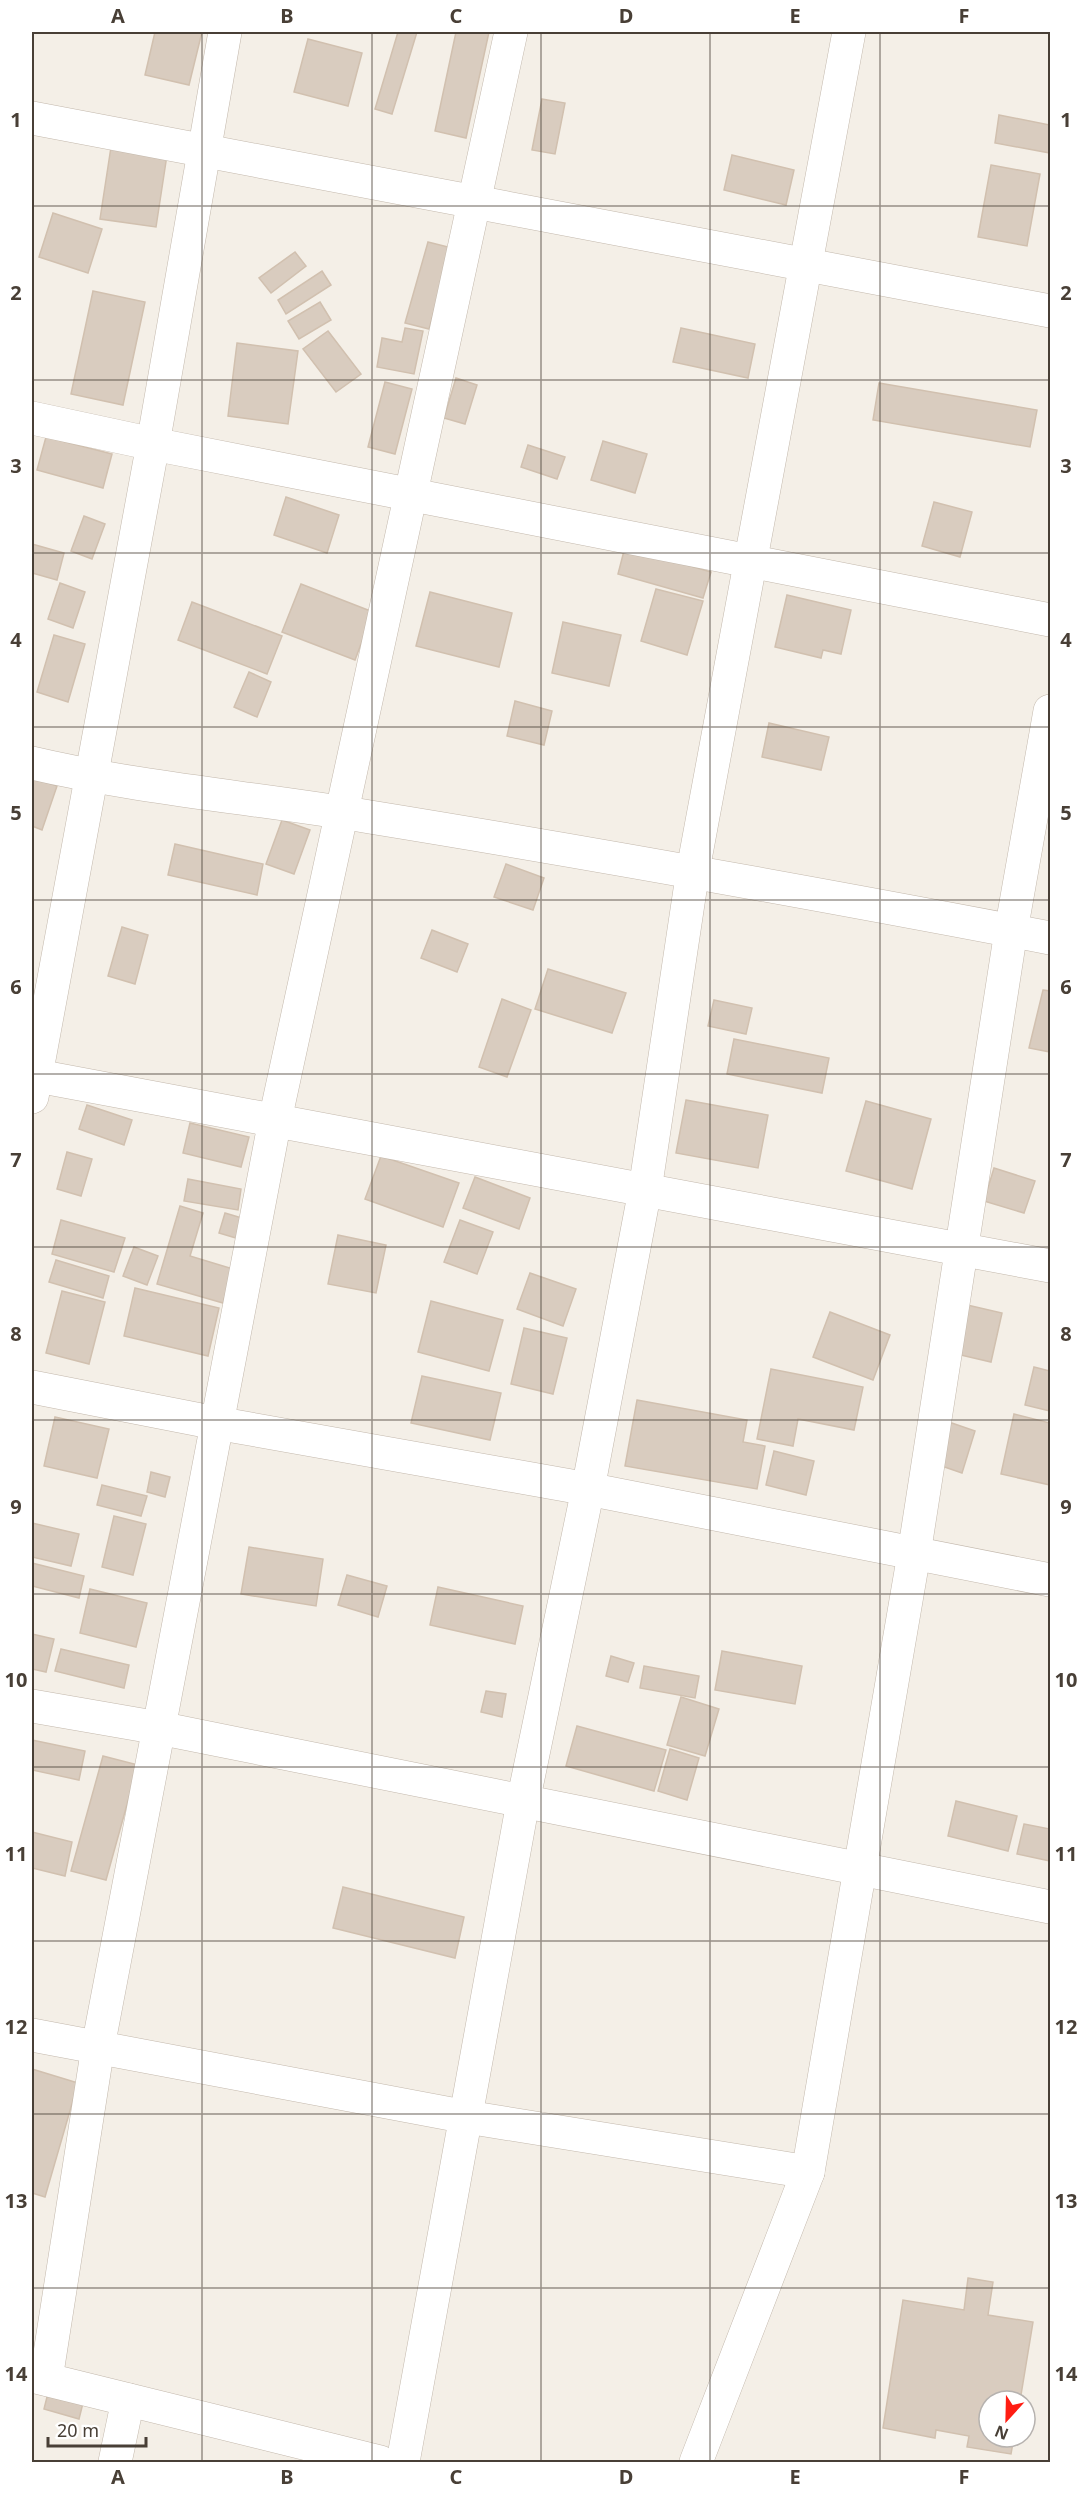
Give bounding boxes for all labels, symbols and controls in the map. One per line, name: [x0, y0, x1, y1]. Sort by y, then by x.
text: A: [111, 2, 125, 29]
text: B: [280, 2, 294, 29]
text: C: [450, 2, 463, 29]
text: D: [619, 2, 633, 29]
text: E: [789, 2, 801, 29]
text: F: [959, 2, 969, 29]
text: 1: [10, 106, 22, 133]
text: 1: [1060, 106, 1072, 133]
text: 2: [10, 279, 22, 306]
text: 2: [1060, 279, 1072, 306]
text: 3: [10, 452, 22, 479]
text: 3: [1060, 452, 1072, 479]
text: 4: [10, 626, 22, 653]
text: 4: [1060, 626, 1072, 653]
text: 5: [10, 799, 22, 826]
text: 5: [1060, 799, 1072, 826]
text: 6: [10, 973, 22, 1000]
text: 6: [1060, 973, 1072, 1000]
text: 7: [10, 1146, 22, 1173]
text: 7: [1060, 1146, 1072, 1173]
text: 8: [10, 1320, 22, 1347]
text: 8: [1060, 1320, 1072, 1347]
text: 9: [10, 1493, 22, 1520]
text: 9: [1060, 1493, 1072, 1520]
text: 10: [5, 1666, 27, 1693]
text: 10: [1055, 1666, 1077, 1693]
text: 11: [5, 1840, 27, 1867]
text: 11: [1055, 1840, 1077, 1867]
text: 12: [5, 2013, 27, 2040]
text: 12: [1055, 2013, 1077, 2040]
text: 13: [5, 2187, 27, 2214]
text: 13: [1055, 2187, 1077, 2214]
text: 14: [5, 2360, 28, 2387]
text: 14: [1055, 2360, 1078, 2387]
north arrow: [977, 2389, 1037, 2449]
scale bar: [48, 2410, 146, 2448]
text: 20 m: [57, 2418, 99, 2442]
text: N: [991, 2420, 1012, 2446]
text: A: [111, 2463, 125, 2490]
text: B: [280, 2463, 294, 2490]
text: C: [450, 2463, 463, 2490]
text: D: [619, 2463, 633, 2490]
text: E: [789, 2463, 801, 2490]
text: F: [959, 2463, 969, 2490]

